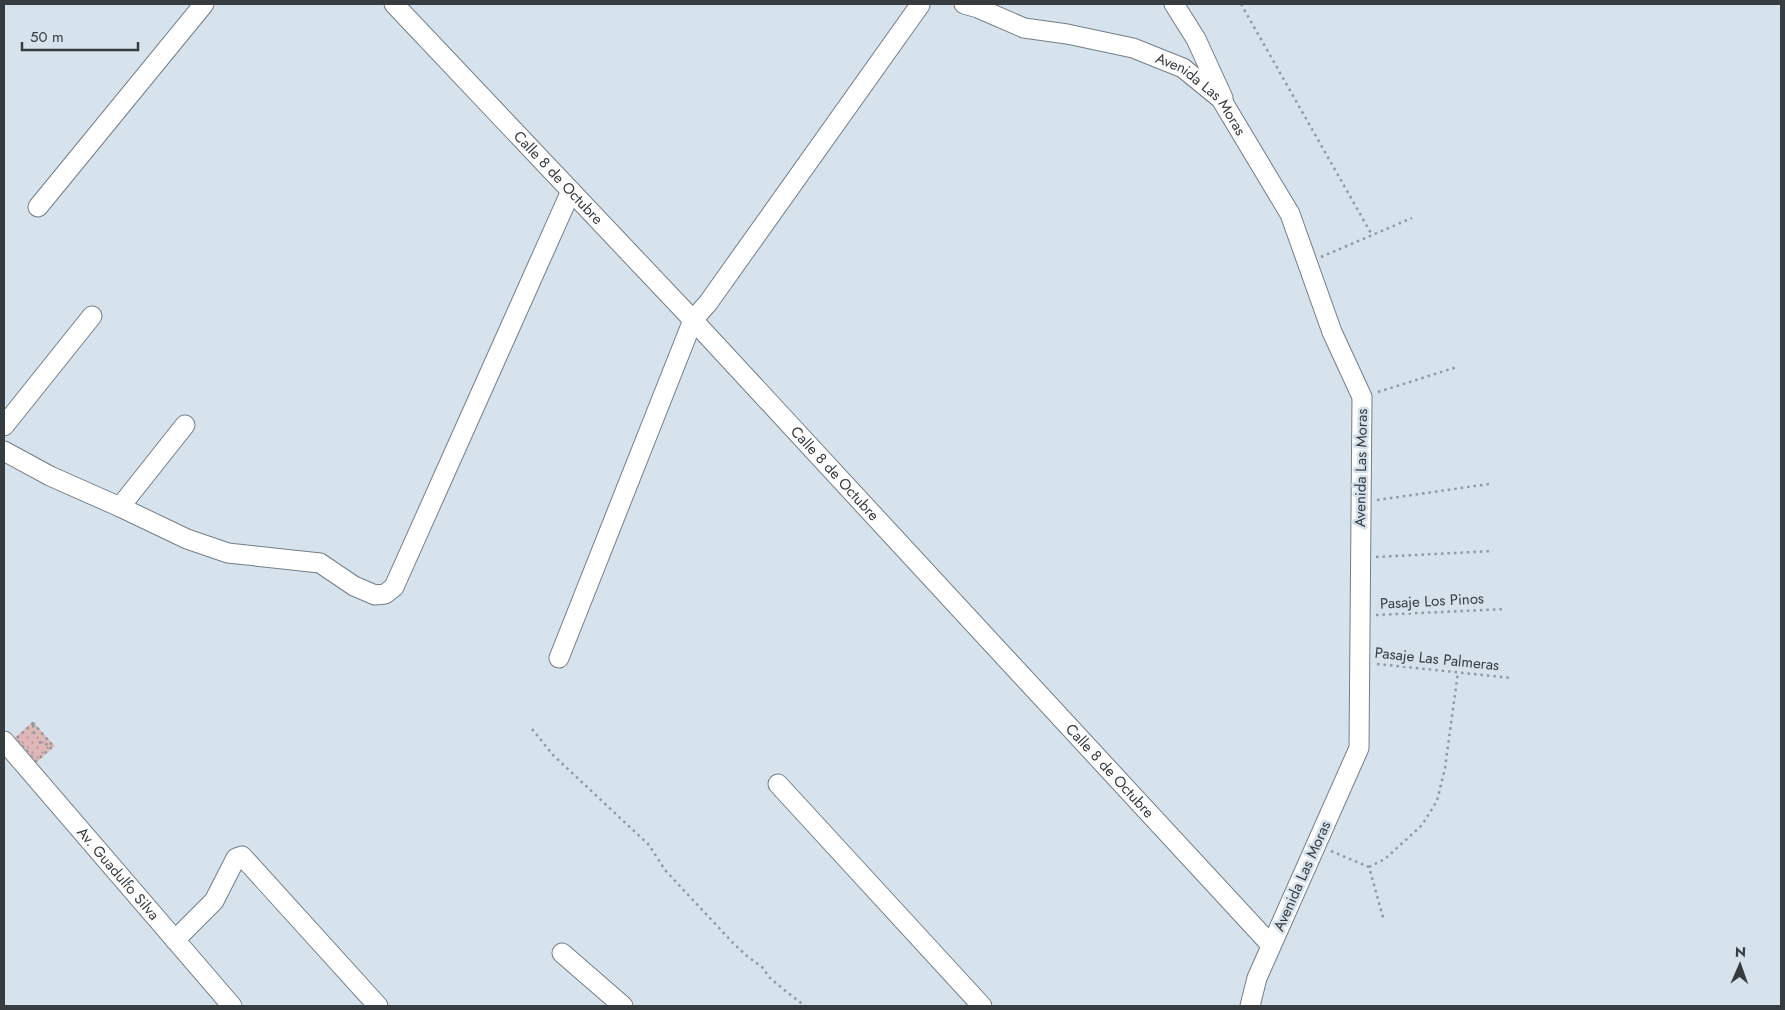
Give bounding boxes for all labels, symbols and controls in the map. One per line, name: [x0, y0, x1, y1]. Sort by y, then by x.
scale bar: [22, 20, 139, 52]
text: 50 m: [30, 26, 64, 48]
street label: Avenida Las Moras: [1152, 47, 1251, 140]
street label: Calle 8 de Octubre: [508, 126, 608, 230]
street label: Avenida Las Moras: [1349, 409, 1373, 527]
street label: Calle 8 de Octubre: [785, 421, 885, 526]
street label: Pasaje Los Pinos: [1380, 587, 1484, 615]
street label: Pasaje Las Palmeras: [1374, 642, 1500, 676]
street label: Calle 8 de Octubre: [1060, 719, 1160, 823]
street label: Avenida Las Moras: [1268, 817, 1336, 935]
street label: Av. Guadulfo Silva: [72, 822, 165, 925]
north arrow: [1715, 940, 1765, 990]
text: N: [1735, 942, 1746, 962]

